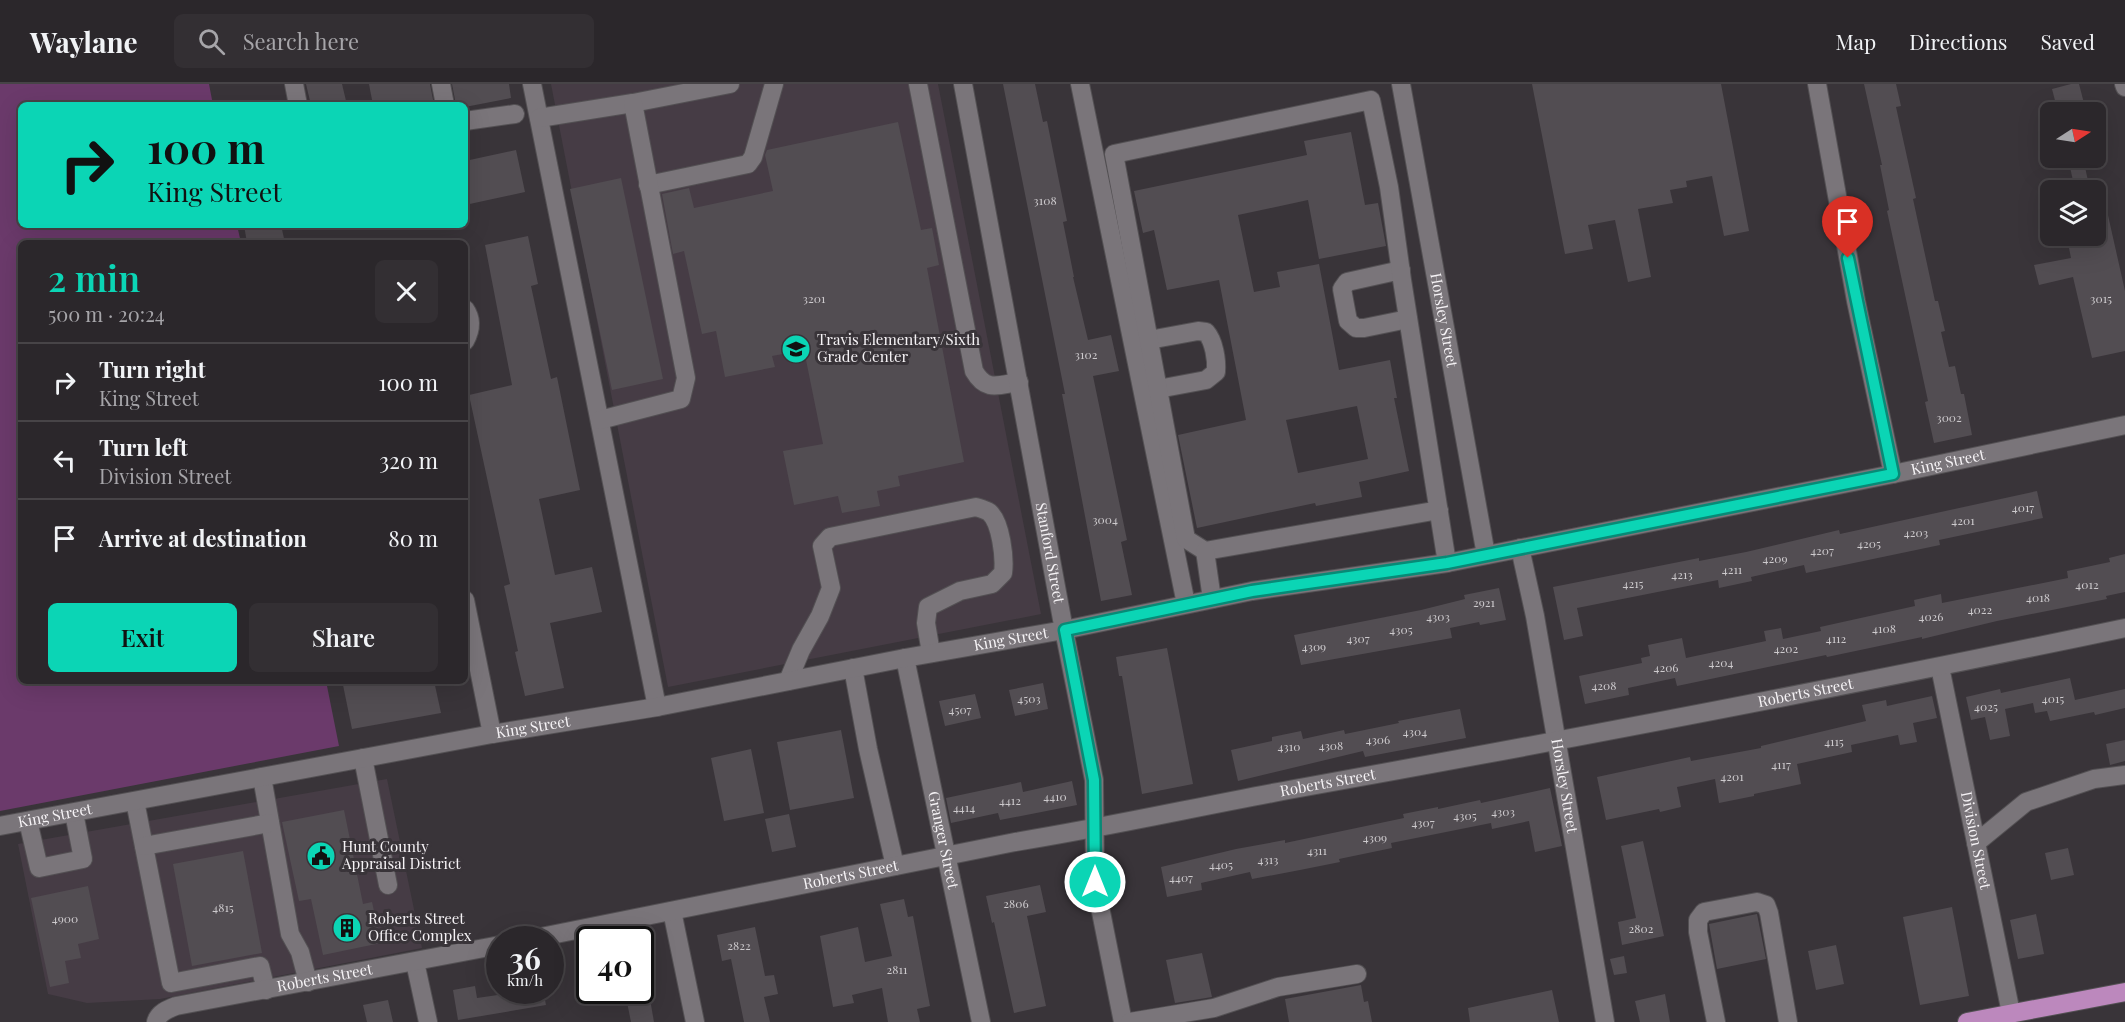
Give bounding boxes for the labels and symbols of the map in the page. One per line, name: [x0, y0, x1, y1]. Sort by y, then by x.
north arrow: [2040, 102, 2106, 168]
house number: 3108: [1033, 192, 1057, 208]
pin: [1822, 196, 1873, 258]
street label: Horsley Street: [1426, 271, 1463, 369]
house number: 3201: [803, 290, 826, 306]
house number: 3015: [2090, 290, 2112, 306]
place label: Travis Elementary/Sixth Grade Center: [817, 329, 980, 366]
school or university icon: Travis Elementary/Sixth Grade Center: [780, 333, 812, 365]
house number: 3102: [1075, 346, 1098, 362]
house number: 3002: [1936, 409, 1962, 425]
street label: King Street: [1909, 444, 1987, 479]
house number: 4017: [2012, 499, 2034, 515]
street label: Stanford Street: [1032, 501, 1070, 606]
house number: 3004: [1092, 511, 1118, 527]
house number: 4201: [1951, 512, 1975, 528]
house number: 4203: [1904, 524, 1928, 540]
house number: 4205: [1857, 535, 1881, 551]
house number: 4207: [1810, 542, 1834, 558]
house number: 4209: [1763, 550, 1787, 566]
house number: 4211: [1722, 561, 1743, 577]
house number: 4213: [1671, 566, 1693, 582]
house number: 4215: [1623, 575, 1643, 591]
house number: 4012: [2075, 576, 2099, 592]
house number: 4018: [2026, 589, 2050, 605]
house number: 2921: [1473, 594, 1496, 610]
house number: 4022: [1968, 601, 1993, 617]
house number: 4303: [1426, 608, 1450, 624]
house number: 4026: [1918, 608, 1944, 624]
house number: 4108: [1872, 620, 1896, 636]
house number: 4305: [1389, 621, 1413, 637]
street label: King Street: [972, 622, 1050, 655]
house number: 4307: [1346, 630, 1370, 646]
house number: 4112: [1826, 630, 1847, 646]
house number: 4309: [1302, 638, 1326, 654]
house number: 4202: [1774, 640, 1799, 656]
house number: 4204: [1709, 654, 1733, 670]
house number: 4206: [1653, 659, 1679, 675]
street label: Roberts Street: [1756, 673, 1855, 711]
house number: 4208: [1591, 677, 1617, 693]
house number: 4503: [1017, 690, 1041, 706]
house number: 4015: [2042, 690, 2064, 706]
house number: 4025: [1974, 698, 1998, 714]
house number: 4507: [949, 701, 972, 717]
street label: King Street: [494, 710, 572, 742]
house number: 4304: [1403, 723, 1427, 739]
house number: 4306: [1366, 731, 1390, 747]
house number: 4115: [1824, 733, 1844, 749]
house number: 4308: [1319, 737, 1343, 753]
street label: Horsley Street: [1547, 737, 1583, 835]
house number: 4310: [1278, 738, 1300, 754]
house number: 4117: [1771, 756, 1791, 772]
street label: Roberts Street: [1278, 763, 1378, 800]
house number: 4201: [1720, 768, 1744, 784]
house number: 4410: [1043, 788, 1067, 804]
street label: Granger Street: [924, 789, 964, 891]
street label: Division Street: [1957, 789, 1996, 892]
house number: 4412: [999, 792, 1021, 808]
street label: King Street: [16, 798, 94, 831]
house number: 4414: [953, 799, 975, 815]
house number: 4303: [1491, 803, 1515, 819]
house number: 4305: [1453, 807, 1477, 823]
house number: 4307: [1411, 814, 1435, 830]
house number: 4309: [1363, 829, 1387, 845]
place label: Hunt County Appraisal District: [341, 836, 461, 873]
public building icon: Hunt County Appraisal District: [305, 840, 337, 872]
house number: 4311: [1307, 842, 1328, 858]
position arrow: [1063, 850, 1127, 914]
house number: 4313: [1258, 851, 1278, 867]
street label: Roberts Street: [801, 855, 901, 893]
house number: 4405: [1209, 856, 1233, 872]
house number: 4407: [1169, 869, 1193, 885]
house number: 2806: [1003, 895, 1029, 911]
house number: 4815: [212, 899, 234, 915]
place label: Roberts Street Office Complex: [368, 908, 472, 945]
house number: 4900: [52, 910, 78, 926]
building icon: Roberts Street Office Complex: [331, 912, 363, 944]
house number: 2802: [1629, 920, 1654, 936]
speed limit sign: 40: [576, 926, 654, 1004]
house number: 2822: [727, 937, 751, 953]
street label: Roberts Street: [275, 958, 375, 996]
house number: 2811: [887, 961, 908, 977]

